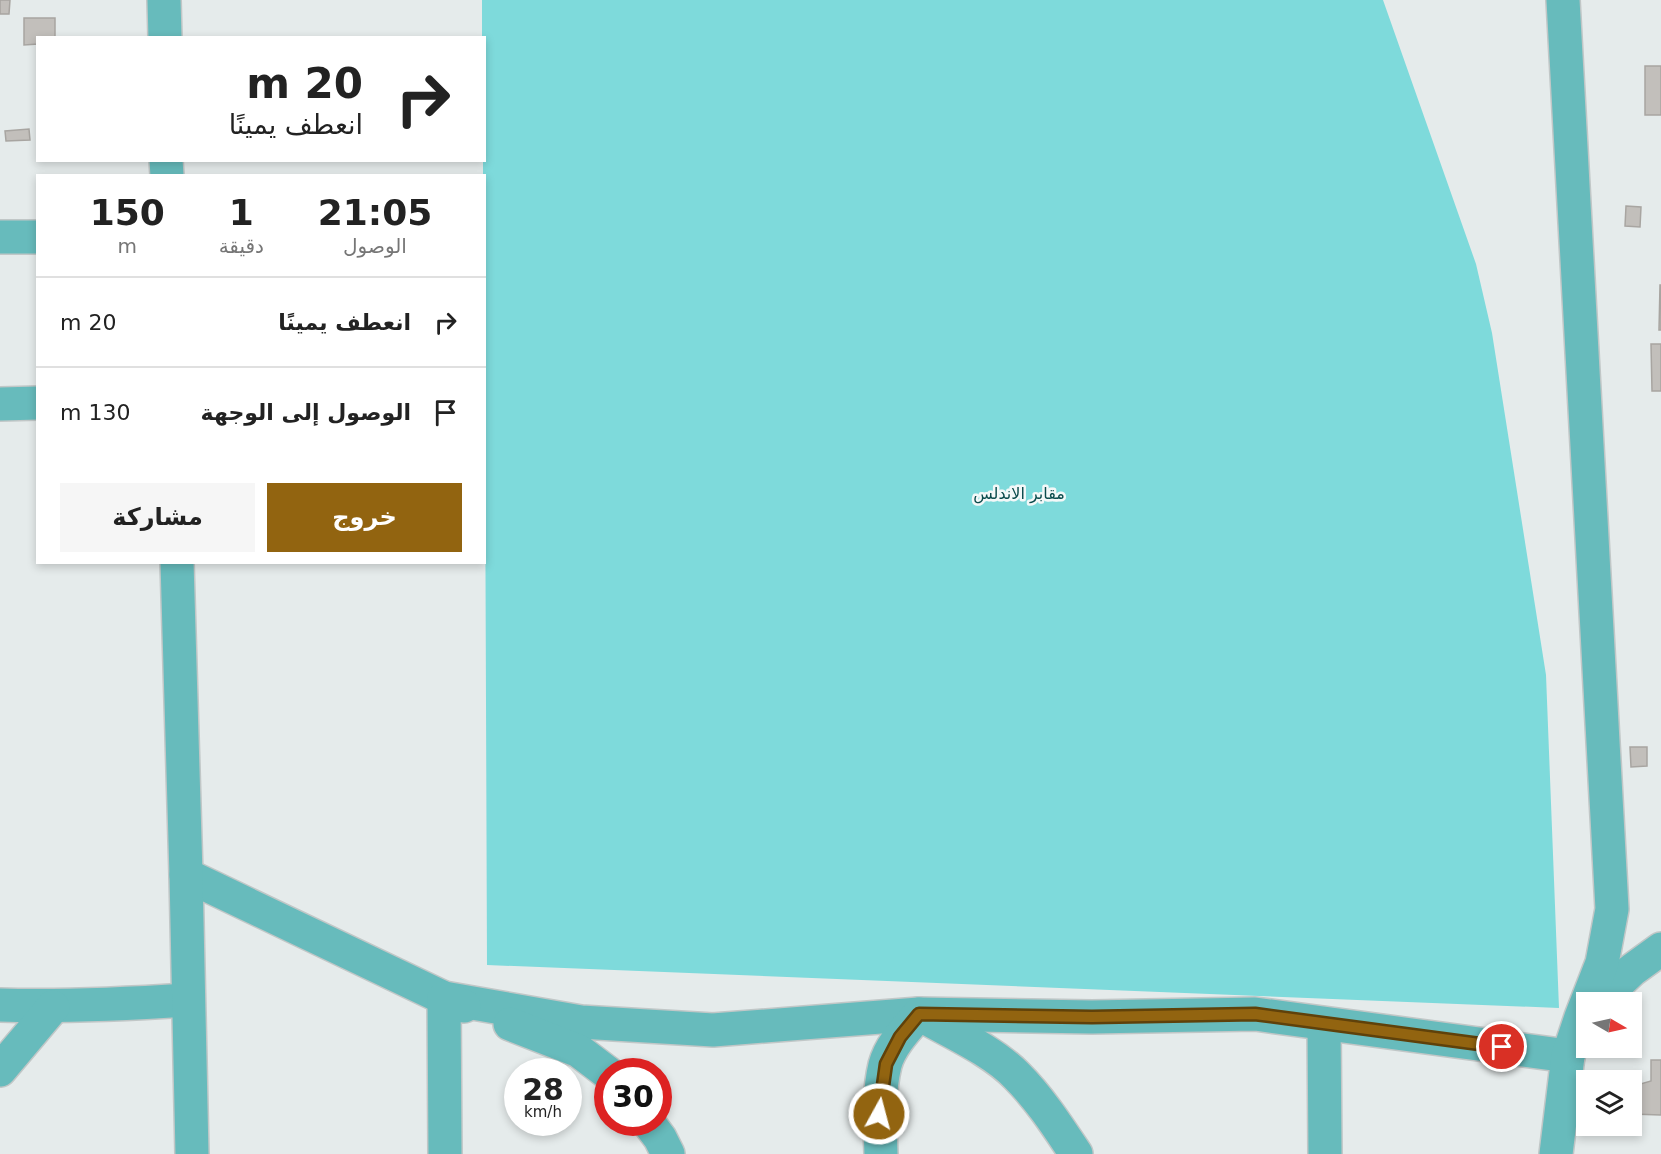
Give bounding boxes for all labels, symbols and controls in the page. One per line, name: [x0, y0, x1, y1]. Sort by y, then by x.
text: 20 m: [246, 59, 363, 108]
icon: right: [384, 60, 462, 138]
text: انعطف يمينًا: [229, 109, 363, 140]
text: 150: [90, 192, 165, 233]
text: 1: [229, 192, 254, 233]
text: 21:05: [318, 192, 432, 233]
text: m: [118, 234, 137, 258]
text: دقيقة: [219, 234, 264, 258]
text: الوصول: [343, 234, 407, 258]
icon: right: [429, 306, 462, 339]
text: 20 m: [60, 310, 116, 335]
text: انعطف يمينًا: [278, 310, 411, 335]
icon: arrive: [429, 396, 462, 429]
text: 130 m: [60, 400, 130, 425]
text: الوصول إلى الوجهة: [201, 400, 411, 425]
button: مشاركة: [60, 483, 255, 552]
button: خروج: [267, 483, 462, 552]
park label: مقابر الاندلس: [973, 484, 1065, 504]
north arrow: [1576, 992, 1642, 1058]
map controls: [1576, 992, 1642, 1136]
pin: [1476, 1021, 1527, 1072]
icon: arrive: [1485, 1030, 1518, 1063]
speed limit sign: 30: [594, 1058, 672, 1136]
button: layers: [1576, 1070, 1642, 1136]
text: 28: [522, 1072, 564, 1107]
position arrow: [847, 1082, 911, 1146]
text: km/h: [524, 1103, 562, 1121]

